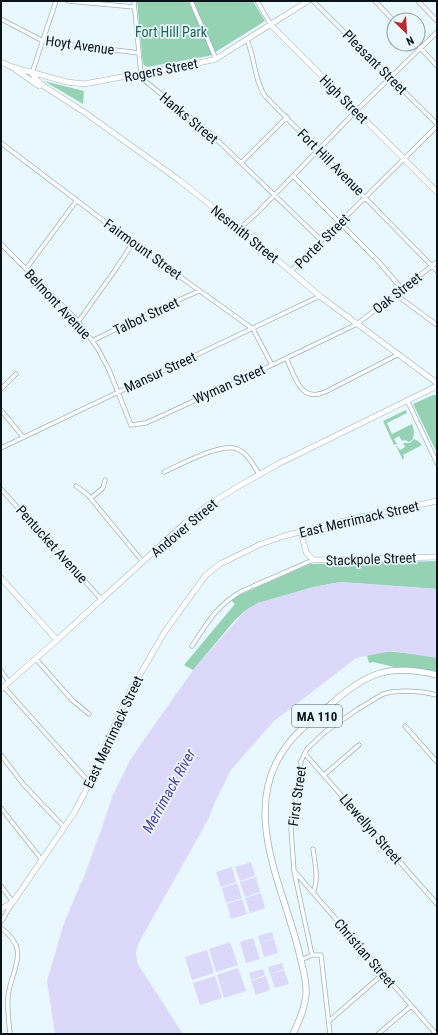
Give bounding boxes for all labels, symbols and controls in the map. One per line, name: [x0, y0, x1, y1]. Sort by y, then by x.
north arrow: [386, 12, 426, 52]
park label: Fort Hill Park: [135, 24, 208, 40]
street label: Pleasant Street: [340, 27, 410, 97]
street label: Hoyt Avenue: [45, 32, 116, 58]
text: N: [404, 33, 416, 48]
street label: Rogers Street: [123, 55, 199, 85]
street label: High Street: [317, 72, 371, 126]
street label: Hanks Street: [157, 89, 221, 147]
street label: Fort Hill Avenue: [294, 125, 368, 199]
street label: Nesmith Street: [208, 202, 282, 266]
street label: Porter Street: [291, 210, 353, 272]
street label: Fairmount Street: [101, 215, 185, 283]
street label: Belmont Avenue: [22, 266, 95, 342]
street label: Oak Street: [369, 269, 425, 317]
street label: Talbot Street: [111, 294, 181, 338]
street label: Mansur Street: [121, 348, 199, 396]
street label: Wyman Street: [191, 361, 267, 407]
street label: Andover Street: [148, 496, 220, 560]
street label: East Merrimack Street: [298, 497, 420, 541]
street label: Pentucket Avenue: [13, 502, 91, 586]
street label: Stackpole Street: [325, 549, 417, 569]
street label: East Merrimack Street: [80, 673, 146, 791]
road number: MA 110: [292, 705, 342, 727]
water label: Merrimack River: [139, 745, 200, 836]
street label: First Street: [285, 765, 309, 827]
street label: Llewellyn Street: [336, 791, 406, 867]
street label: Christian Street: [331, 916, 399, 990]

